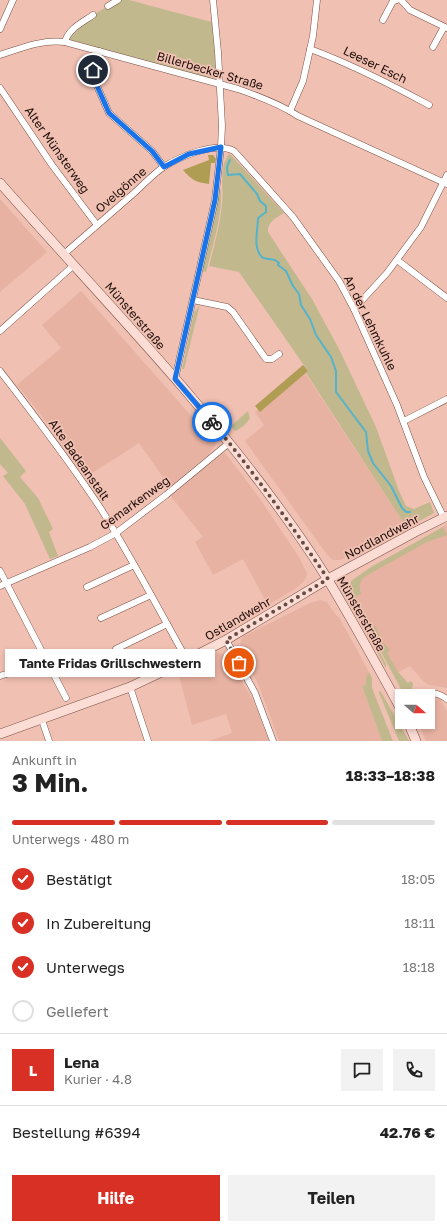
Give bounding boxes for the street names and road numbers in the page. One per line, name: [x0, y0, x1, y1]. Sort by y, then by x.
street label: Leeser Esch: [341, 43, 410, 86]
street label: Billerbecker Straße: [155, 48, 265, 93]
street label: Alter Münsterweg: [22, 103, 93, 196]
street label: Ovelgönne: [92, 163, 149, 216]
street label: An der Lehmkuhle: [341, 273, 400, 373]
street label: Münsterstraße: [102, 279, 169, 352]
street label: Alte Badeanstalt: [46, 416, 113, 503]
street label: Gemarkenweg: [97, 472, 172, 533]
street label: Nordlandwehr: [342, 510, 422, 562]
street label: Münsterstraße: [334, 574, 389, 654]
street label: Ostlandwehr: [202, 593, 274, 644]

